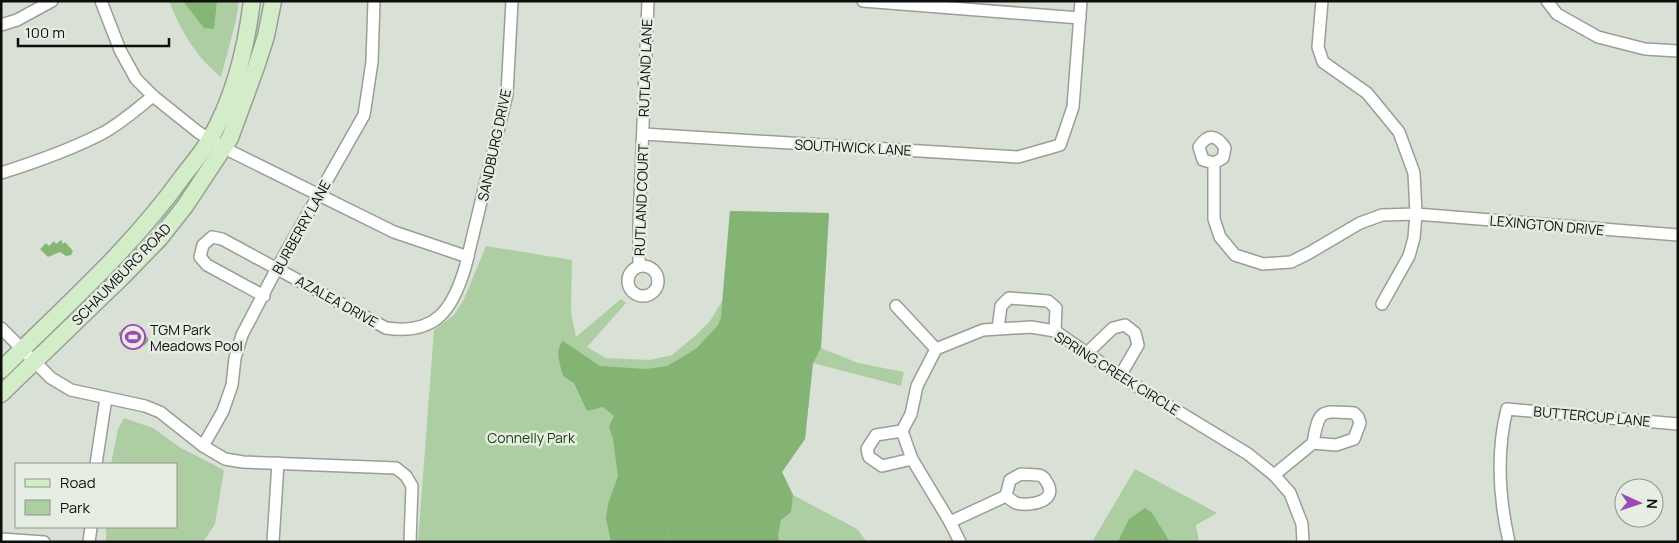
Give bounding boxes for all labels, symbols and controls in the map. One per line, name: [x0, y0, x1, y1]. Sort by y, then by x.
scale bar: [18, 15, 169, 47]
street label: RUTLAND LANE: [634, 18, 656, 117]
text: 100 m: [25, 22, 65, 43]
street label: SANDBURG DRIVE: [473, 87, 515, 203]
street label: SOUTHWICK LANE: [794, 134, 912, 160]
street label: RUTLAND COURT: [630, 143, 652, 256]
street label: BURBERRY LANE: [267, 177, 335, 277]
street label: LEXINGTON DRIVE: [1489, 211, 1605, 239]
street label: SCHAUMBURG ROAD: [67, 219, 175, 329]
street label: AZALEA DRIVE: [293, 271, 381, 331]
place label: TGM Park Meadows Pool: [150, 320, 243, 355]
sports icon: TGM Park Meadows Pool: [120, 324, 146, 350]
street label: SPRING CREEK CIRCLE: [1051, 327, 1183, 419]
street label: BUTTERCUP LANE: [1533, 401, 1651, 431]
park label: Connelly Park: [487, 428, 576, 447]
legend: [15, 463, 178, 528]
text: Road: [60, 472, 96, 493]
north arrow: [1614, 478, 1664, 528]
text: Park: [60, 497, 90, 518]
text: N: [1643, 498, 1662, 509]

